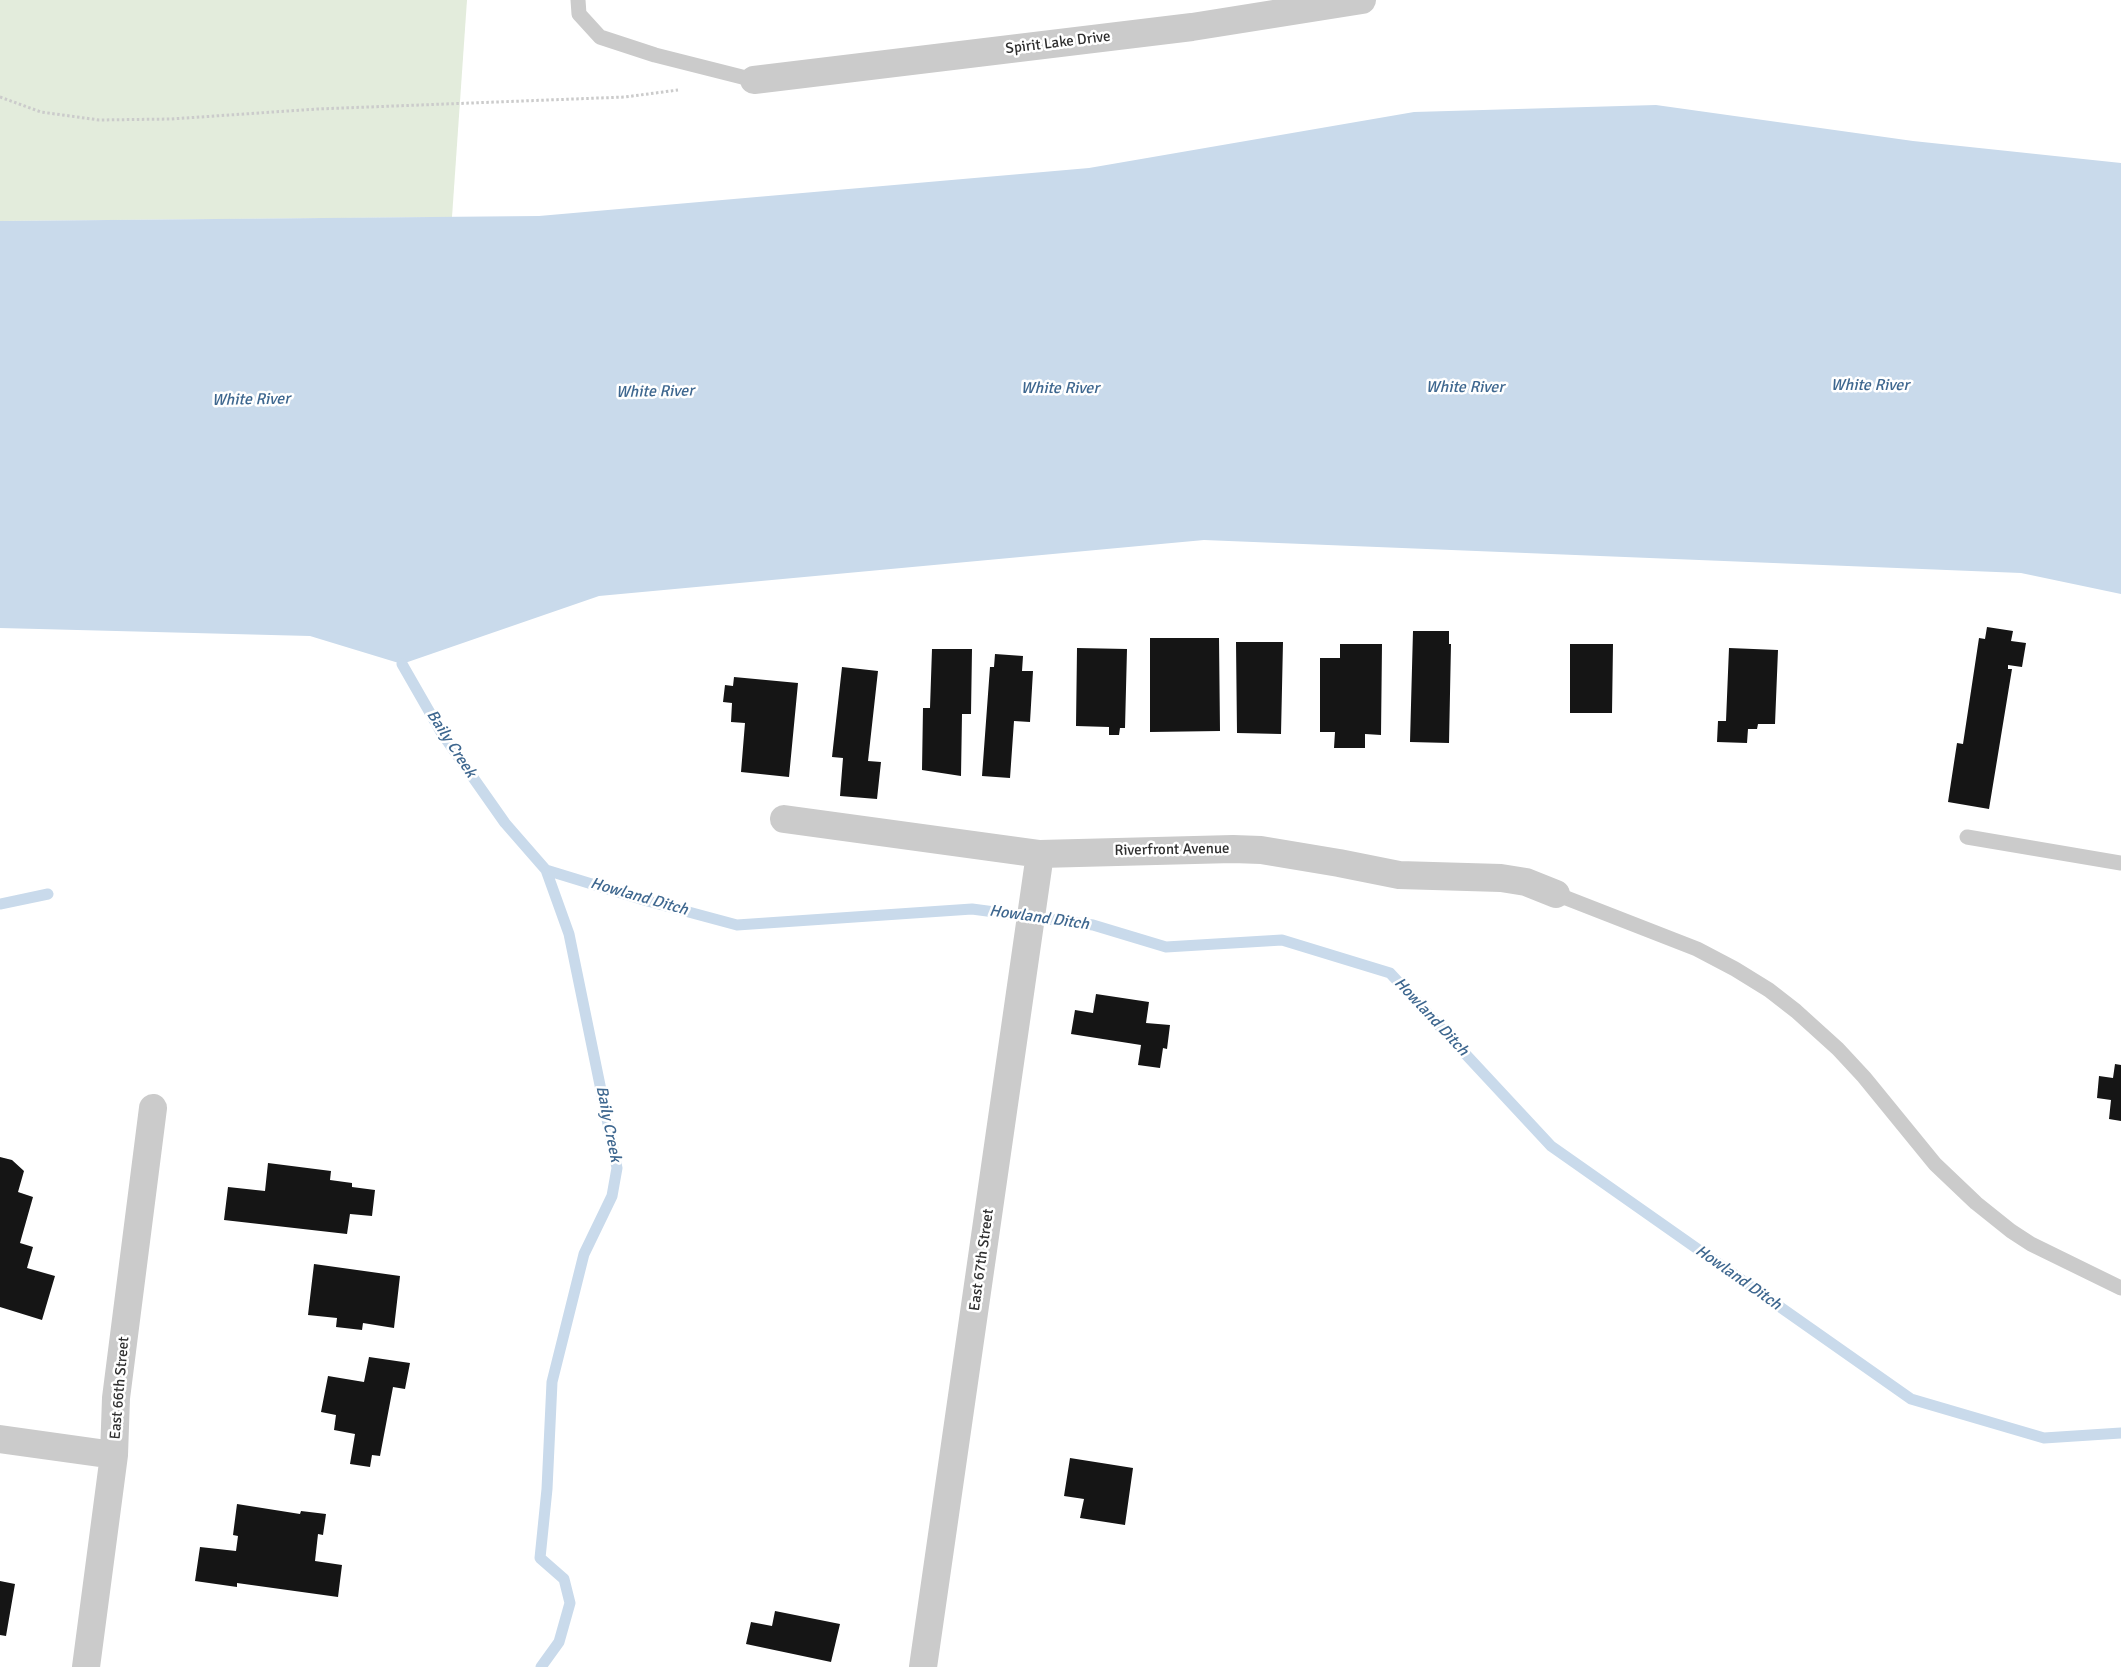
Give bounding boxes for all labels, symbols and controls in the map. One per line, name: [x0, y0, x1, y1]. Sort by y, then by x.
street label: Spirit Lake Drive: [1005, 28, 1111, 58]
water label: White River: [1831, 376, 1909, 396]
water label: White River: [1426, 378, 1504, 398]
water label: White River: [1021, 379, 1099, 399]
water label: White River: [616, 382, 694, 402]
water label: White River: [212, 390, 290, 410]
water label: Baily Creek: [422, 706, 480, 782]
street label: Riverfront Avenue: [1114, 840, 1230, 860]
water label: Howland Ditch: [588, 874, 690, 920]
water label: Howland Ditch: [988, 902, 1090, 934]
water label: Howland Ditch: [1390, 974, 1472, 1060]
water label: Baily Creek: [591, 1084, 625, 1164]
street label: East 67th Street: [966, 1208, 998, 1312]
water label: Howland Ditch: [1691, 1241, 1785, 1315]
street label: East 66th Street: [107, 1336, 133, 1440]

